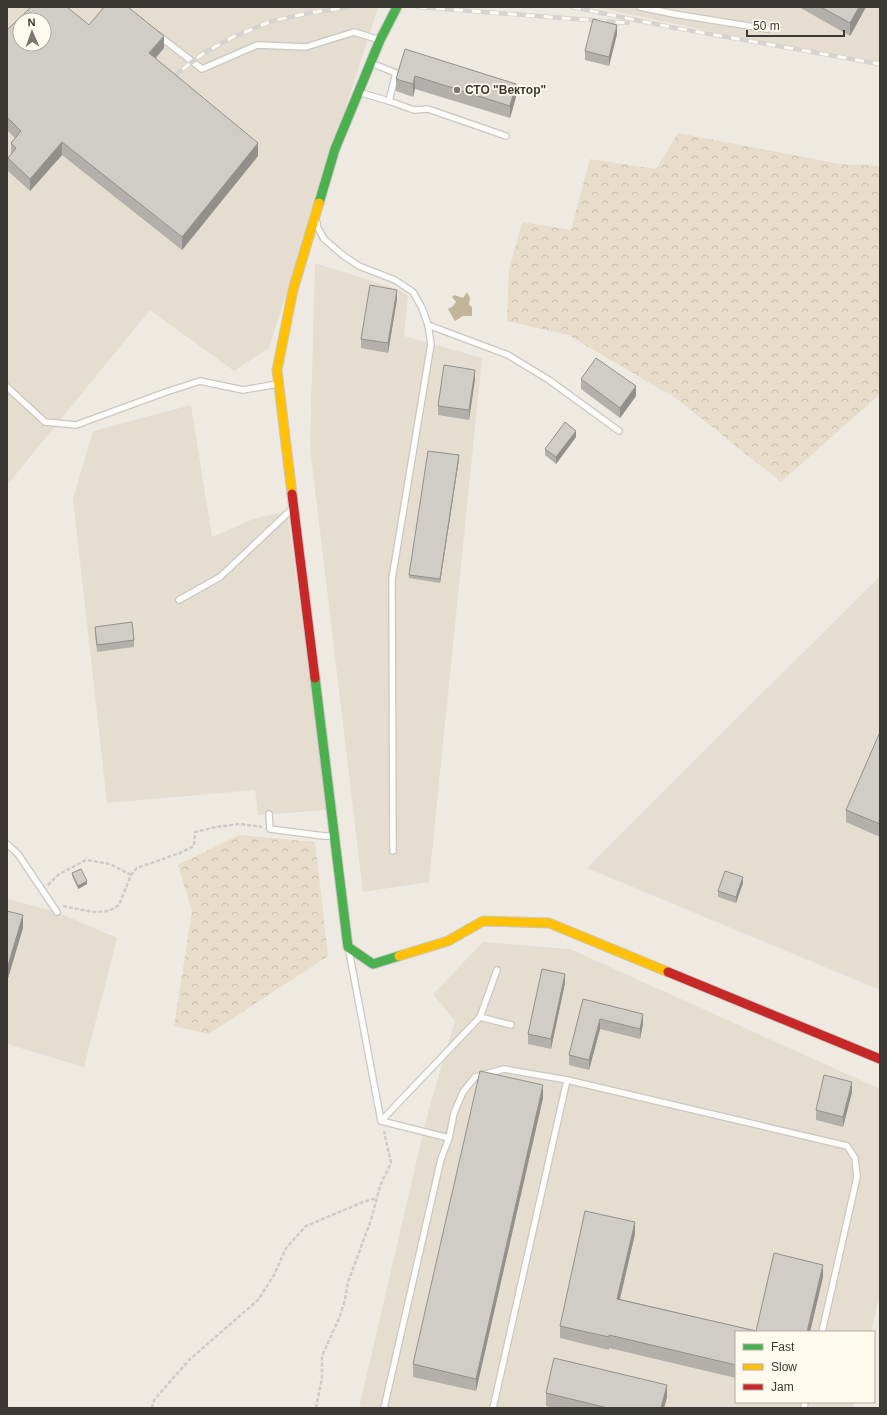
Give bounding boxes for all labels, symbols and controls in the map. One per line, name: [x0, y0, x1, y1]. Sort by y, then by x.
north arrow: [12, 12, 52, 52]
scale bar: [747, 12, 844, 38]
text: N: [27, 16, 36, 28]
text: 50 m: [753, 19, 780, 33]
place label: СТО "Вектор": [465, 83, 546, 97]
marker: СТО "Вектор": [452, 85, 462, 95]
legend: [735, 1331, 875, 1403]
text: Fast: [771, 1340, 795, 1354]
text: Slow: [771, 1360, 797, 1374]
text: Jam: [771, 1380, 794, 1394]

